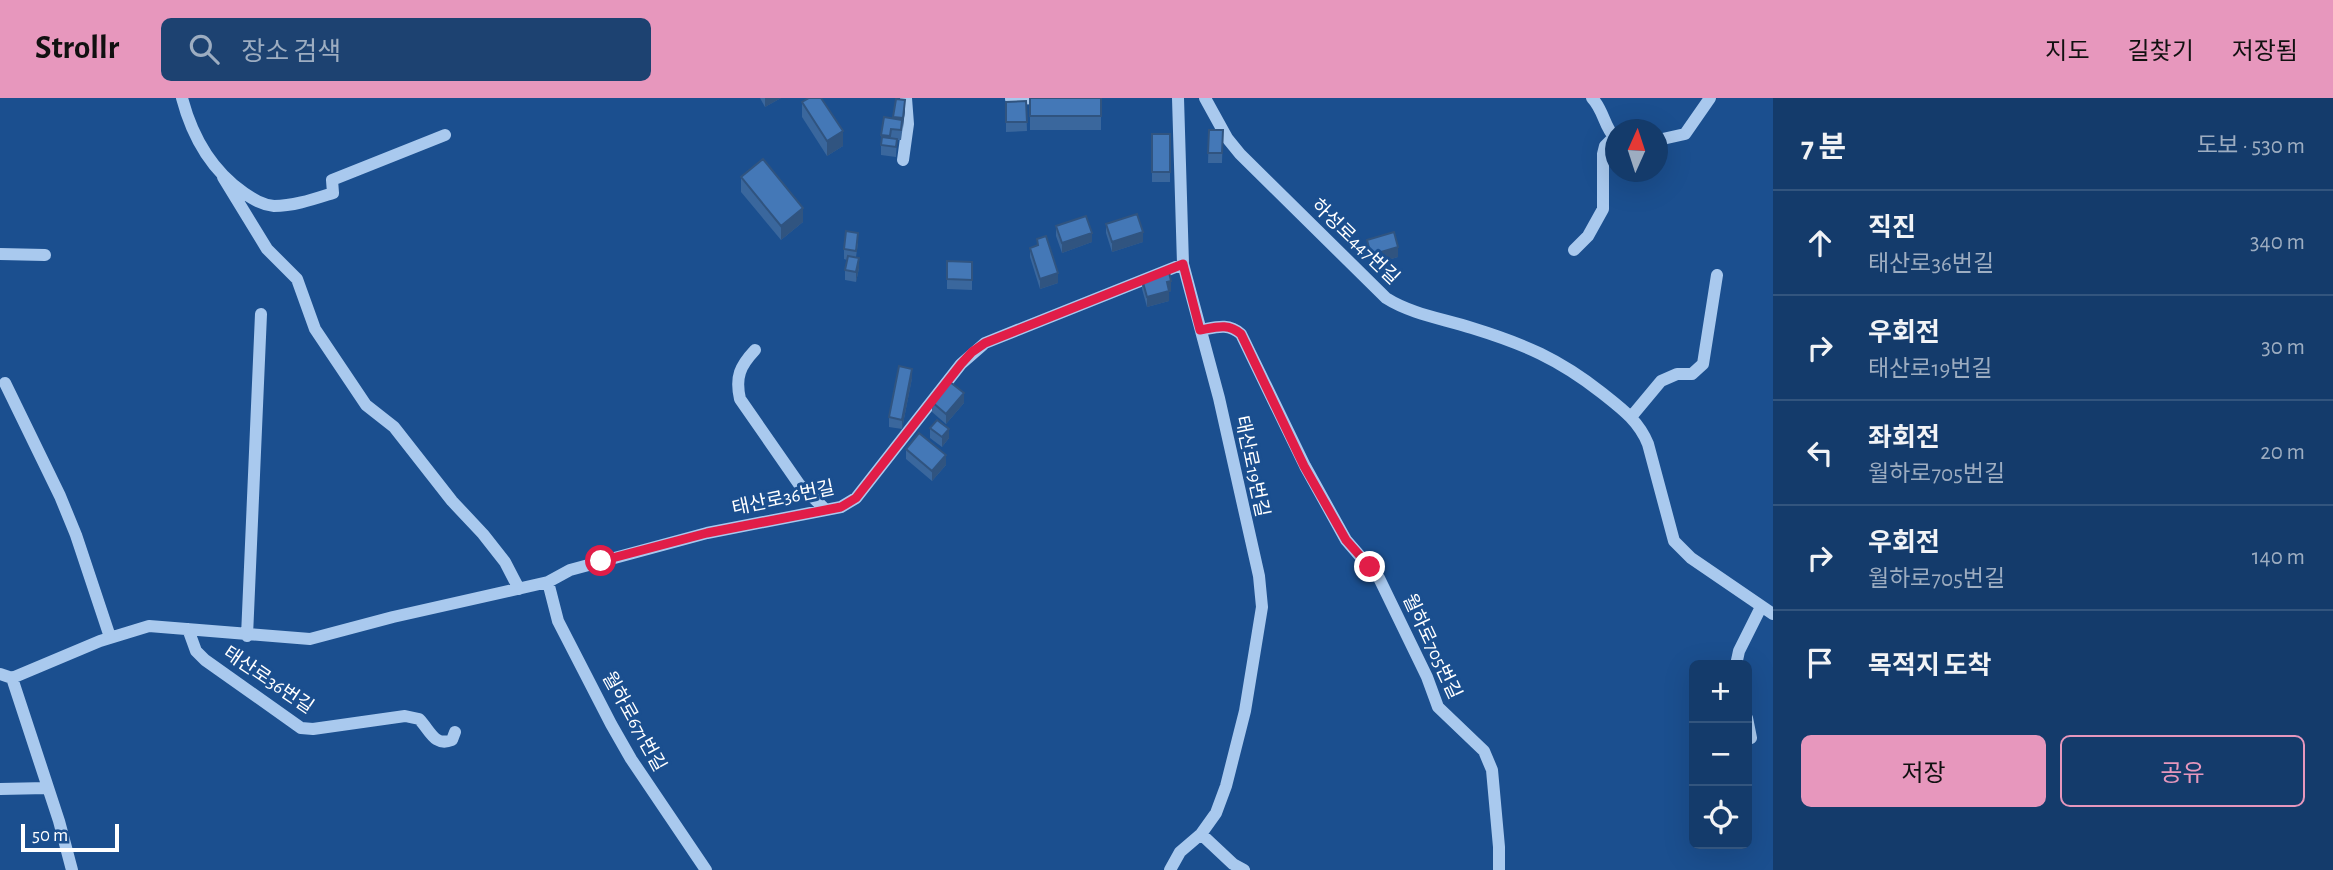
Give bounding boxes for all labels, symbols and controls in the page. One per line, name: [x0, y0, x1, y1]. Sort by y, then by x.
search box: [161, 18, 651, 81]
icon: search: [185, 30, 223, 68]
text: Strollr: [35, 32, 119, 65]
text: 장소 검색: [241, 39, 341, 65]
text: 지도: [2045, 40, 2090, 64]
text: 길찾기: [2128, 40, 2194, 64]
text: 저장됨: [2232, 40, 2298, 64]
north arrow: [1605, 119, 1668, 182]
text: 7 분: [1801, 133, 1846, 163]
text: 도보 · 530 m: [2196, 135, 2305, 158]
street label: 하성로447번길: [1307, 195, 1403, 288]
text: 직진: [1868, 215, 1916, 241]
icon: ahead: [1801, 224, 1839, 262]
text: 340 m: [2250, 231, 2305, 254]
text: 태산로36번길: [1868, 253, 1994, 276]
text: 우회전: [1868, 320, 1940, 346]
icon: right: [1801, 329, 1839, 367]
text: 30 m: [2261, 336, 2305, 359]
text: 태산로19번길: [1868, 358, 1993, 381]
street label: 태산로19번길: [1232, 414, 1272, 519]
text: 좌회전: [1868, 425, 1940, 451]
icon: left: [1801, 434, 1839, 472]
text: 20 m: [2260, 441, 2305, 464]
text: 월하로705번길: [1868, 463, 2005, 486]
street label: 태산로36번길: [730, 477, 836, 519]
text: 우회전: [1868, 530, 1940, 556]
icon: right: [1801, 539, 1839, 577]
route start: [585, 545, 616, 576]
text: 140 m: [2252, 546, 2305, 569]
route end: [1354, 551, 1385, 582]
text: 월하로705번길: [1868, 568, 2005, 591]
street label: 월하로705번길: [1399, 591, 1465, 702]
street label: 태산로36번길: [220, 642, 317, 717]
icon: arrive: [1801, 644, 1839, 682]
text: 목적지 도착: [1868, 653, 1992, 679]
map controls: [1689, 660, 1752, 849]
button: +: [1689, 660, 1752, 723]
street label: 월하로671번길: [599, 668, 670, 775]
button: −: [1689, 723, 1752, 786]
button: 저장: [1801, 735, 2046, 807]
button: 공유: [2060, 735, 2305, 807]
button: locate: [1689, 786, 1752, 849]
scale bar: [21, 821, 119, 853]
text: 50 m: [32, 826, 68, 845]

